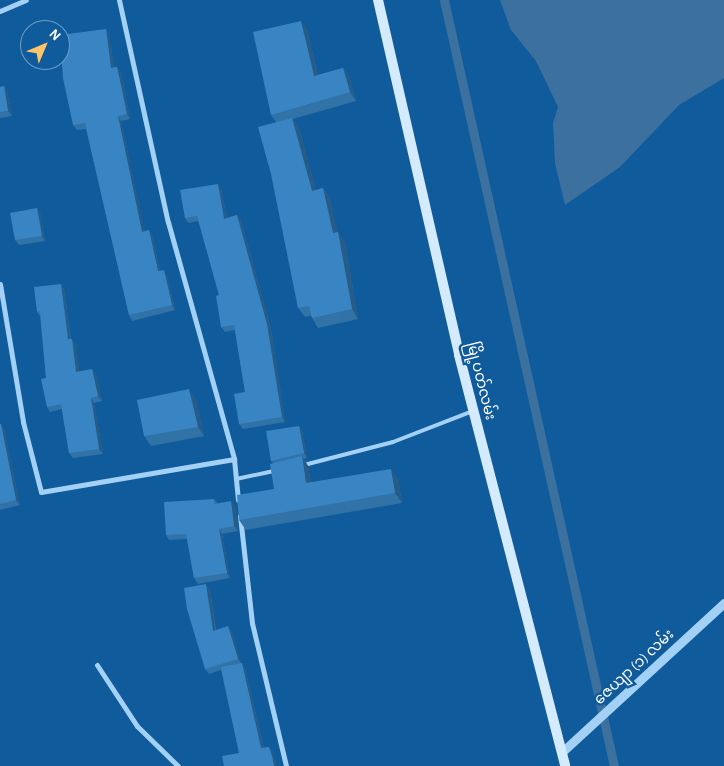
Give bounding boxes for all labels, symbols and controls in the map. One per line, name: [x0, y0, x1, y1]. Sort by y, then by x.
north arrow: [20, 20, 70, 70]
text: N: [47, 27, 63, 43]
street label: မြို့ပတ်လမ်း: [463, 340, 499, 422]
street label: ဇေယျာ (၁) လမ်း: [590, 625, 678, 709]

